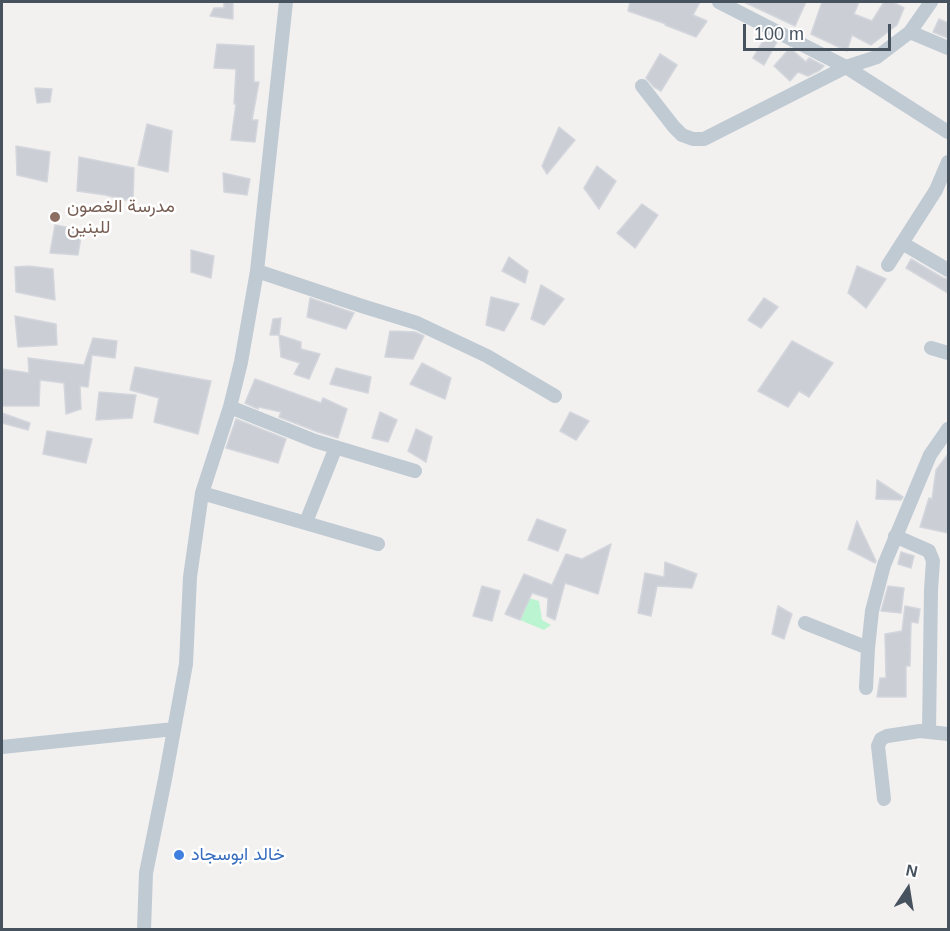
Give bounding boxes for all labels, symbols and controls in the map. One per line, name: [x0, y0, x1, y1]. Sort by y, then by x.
scale bar: [746, 12, 894, 50]
text: 100 m: [754, 24, 804, 44]
place label: مدرسة الغصون للبنين: [67, 196, 175, 238]
marker: مدرسة الغصون للبنين: [48, 210, 62, 224]
place label: خالد ابوسجاد: [191, 844, 285, 866]
marker: خالد ابوسجاد: [172, 848, 186, 862]
north arrow: [878, 859, 938, 919]
text: N: [904, 861, 919, 880]

